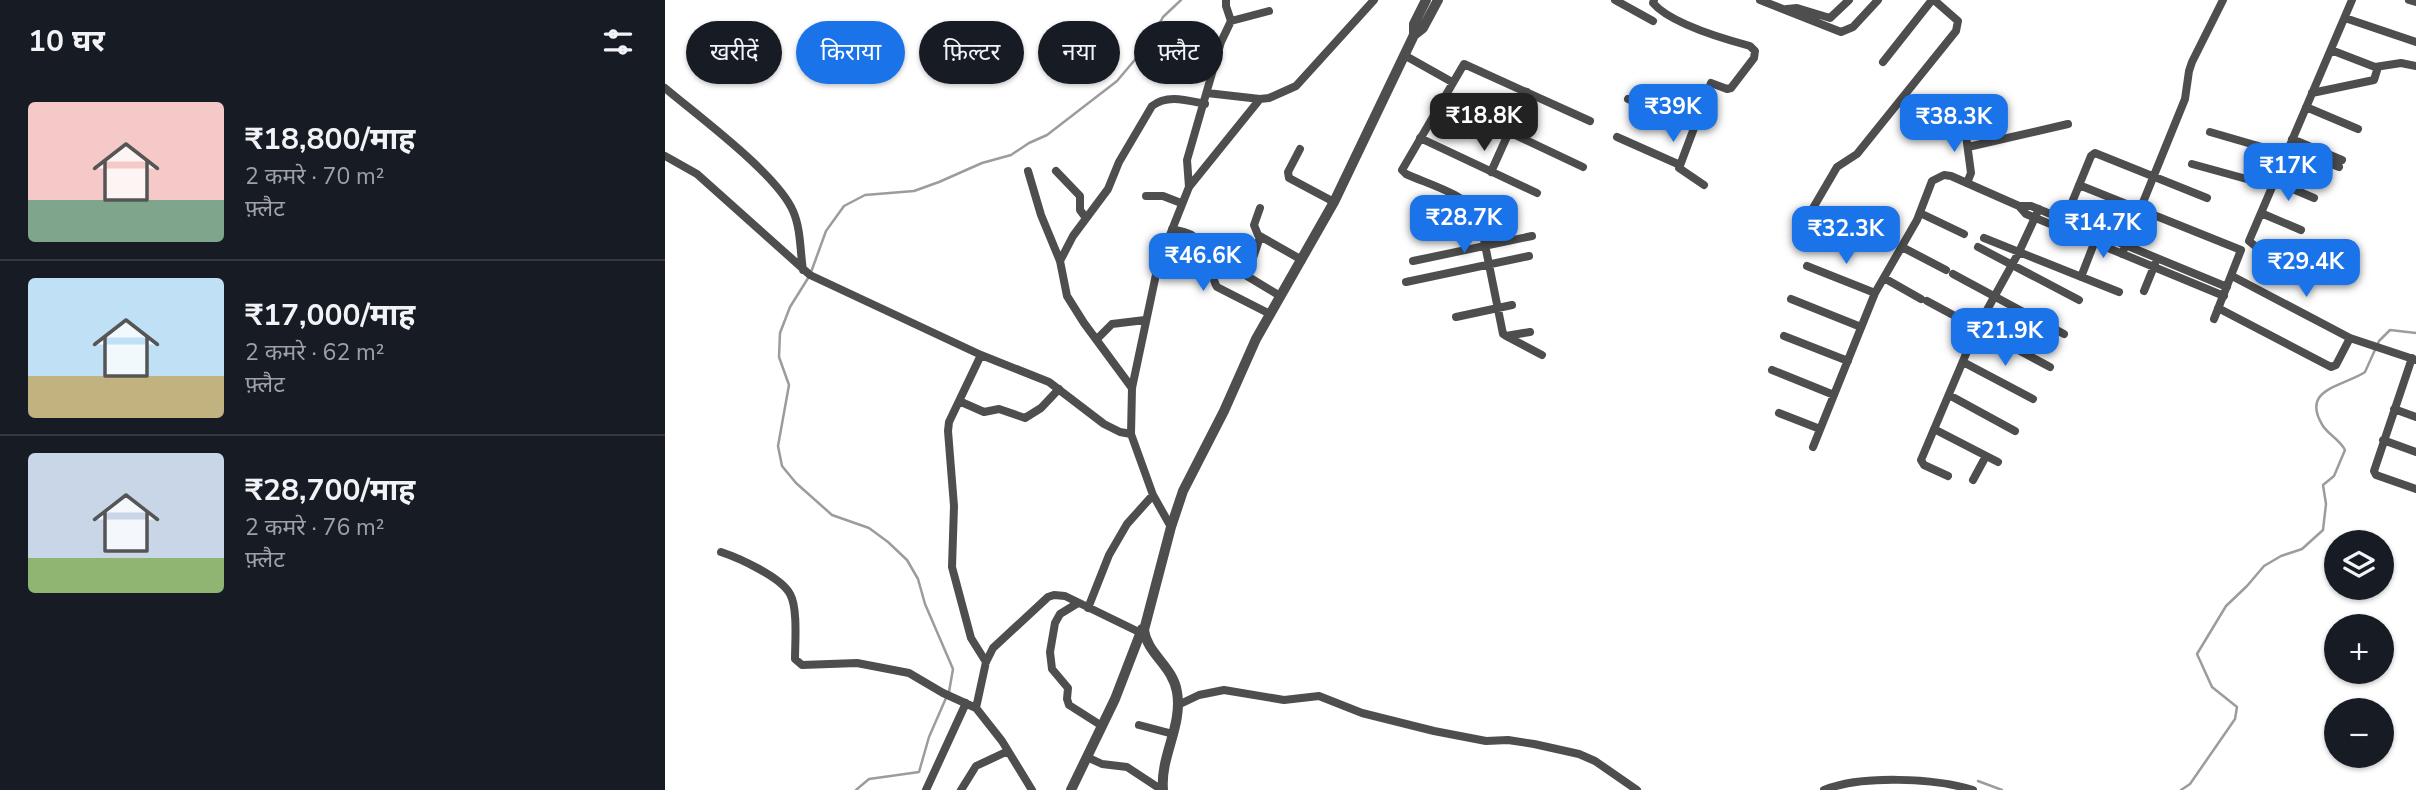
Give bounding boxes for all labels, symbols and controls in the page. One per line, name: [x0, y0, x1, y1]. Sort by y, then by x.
text: 10 घर: [28, 21, 105, 62]
chip: खरीदें: [686, 21, 782, 84]
chip: किराया: [796, 21, 905, 84]
chip: फ़िल्टर: [919, 21, 1024, 84]
chip: नया: [1038, 21, 1120, 84]
chip: फ़्लैट: [1134, 21, 1223, 84]
icon: filters: [599, 23, 637, 61]
pin: ₹39K: [1632, 85, 1714, 144]
text: ₹39K: [1645, 91, 1701, 122]
pin: ₹18.8K: [1427, 94, 1541, 153]
pin: ₹38.3K: [1897, 94, 2011, 154]
text: ₹18.8K: [1446, 100, 1522, 131]
text: ₹38.3K: [1916, 101, 1992, 132]
text: ₹18,800/माह: [245, 119, 415, 160]
icon: home: [84, 130, 168, 214]
pin: ₹17K: [2247, 144, 2329, 203]
text: ₹17K: [2260, 150, 2316, 181]
text: 2 कमरे · 70 m²: [245, 161, 385, 192]
text: फ़्लैट: [245, 193, 285, 224]
pin: ₹28.7K: [1407, 196, 1521, 255]
pin: ₹14.7K: [2046, 201, 2160, 260]
text: ₹28.7K: [1426, 202, 1502, 233]
pin: ₹32.3K: [1789, 206, 1903, 266]
text: ₹14.7K: [2065, 207, 2141, 238]
text: ₹32.3K: [1808, 213, 1884, 244]
pin: ₹46.6K: [1146, 233, 1260, 293]
text: ₹46.6K: [1165, 240, 1241, 271]
pin: ₹29.4K: [2249, 240, 2363, 299]
text: ₹29.4K: [2268, 246, 2344, 277]
text: ₹17,000/माह: [245, 295, 415, 336]
icon: home: [84, 306, 168, 390]
pin: ₹21.9K: [1948, 308, 2062, 368]
text: ₹21.9K: [1967, 315, 2043, 346]
text: 2 कमरे · 62 m²: [245, 337, 385, 368]
text: फ़्लैट: [245, 369, 285, 400]
text: ₹28,700/माह: [245, 470, 415, 511]
icon: home: [84, 481, 168, 565]
text: 2 कमरे · 76 m²: [245, 512, 385, 543]
map controls: [2324, 530, 2394, 768]
button: layers: [2324, 530, 2394, 600]
text: फ़्लैट: [245, 544, 285, 575]
button: +: [2324, 614, 2394, 684]
button: −: [2324, 698, 2394, 768]

